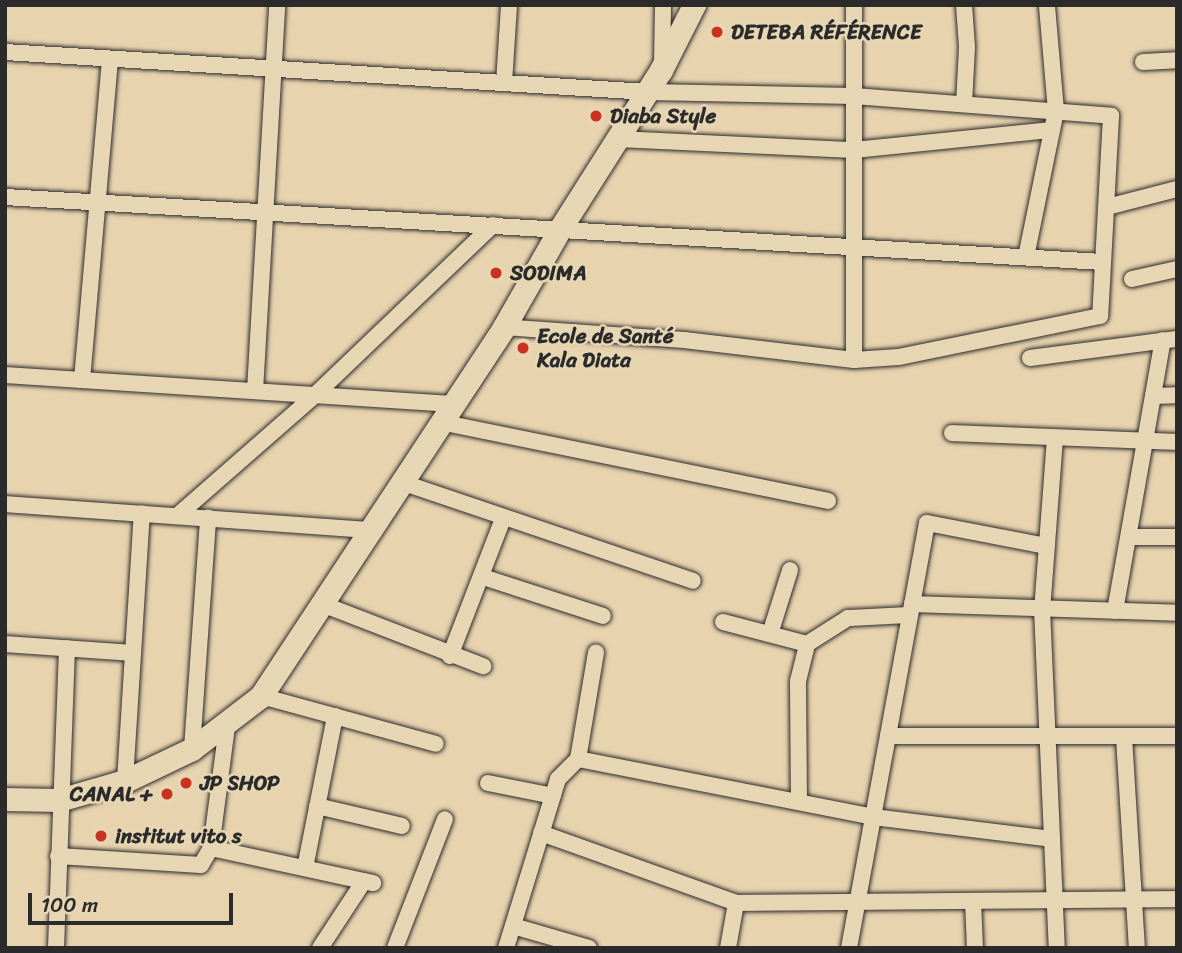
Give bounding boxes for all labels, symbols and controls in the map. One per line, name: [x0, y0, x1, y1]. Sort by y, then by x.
place label: DETEBA RÉFÉRENCE: [731, 19, 922, 45]
marker: DETEBA RÉFÉRENCE: [709, 24, 725, 40]
place label: Diaba Style: [610, 103, 716, 129]
marker: Diaba Style: [588, 108, 604, 124]
place label: SODIMA: [510, 260, 586, 286]
marker: SODIMA: [488, 265, 504, 281]
place label: Ecole de Santé Kala Diata: [537, 323, 674, 373]
marker: Ecole de Santé Kala Diata: [515, 340, 531, 356]
place label: JP SHOP: [200, 770, 281, 796]
marker: JP SHOP: [178, 775, 194, 791]
place label: CANAL +: [70, 781, 153, 807]
marker: CANAL +: [159, 786, 175, 802]
place label: institut vito s: [115, 823, 242, 849]
marker: institut vito s: [93, 828, 109, 844]
scale bar: [32, 880, 236, 924]
text: 100 m: [41, 886, 98, 924]

